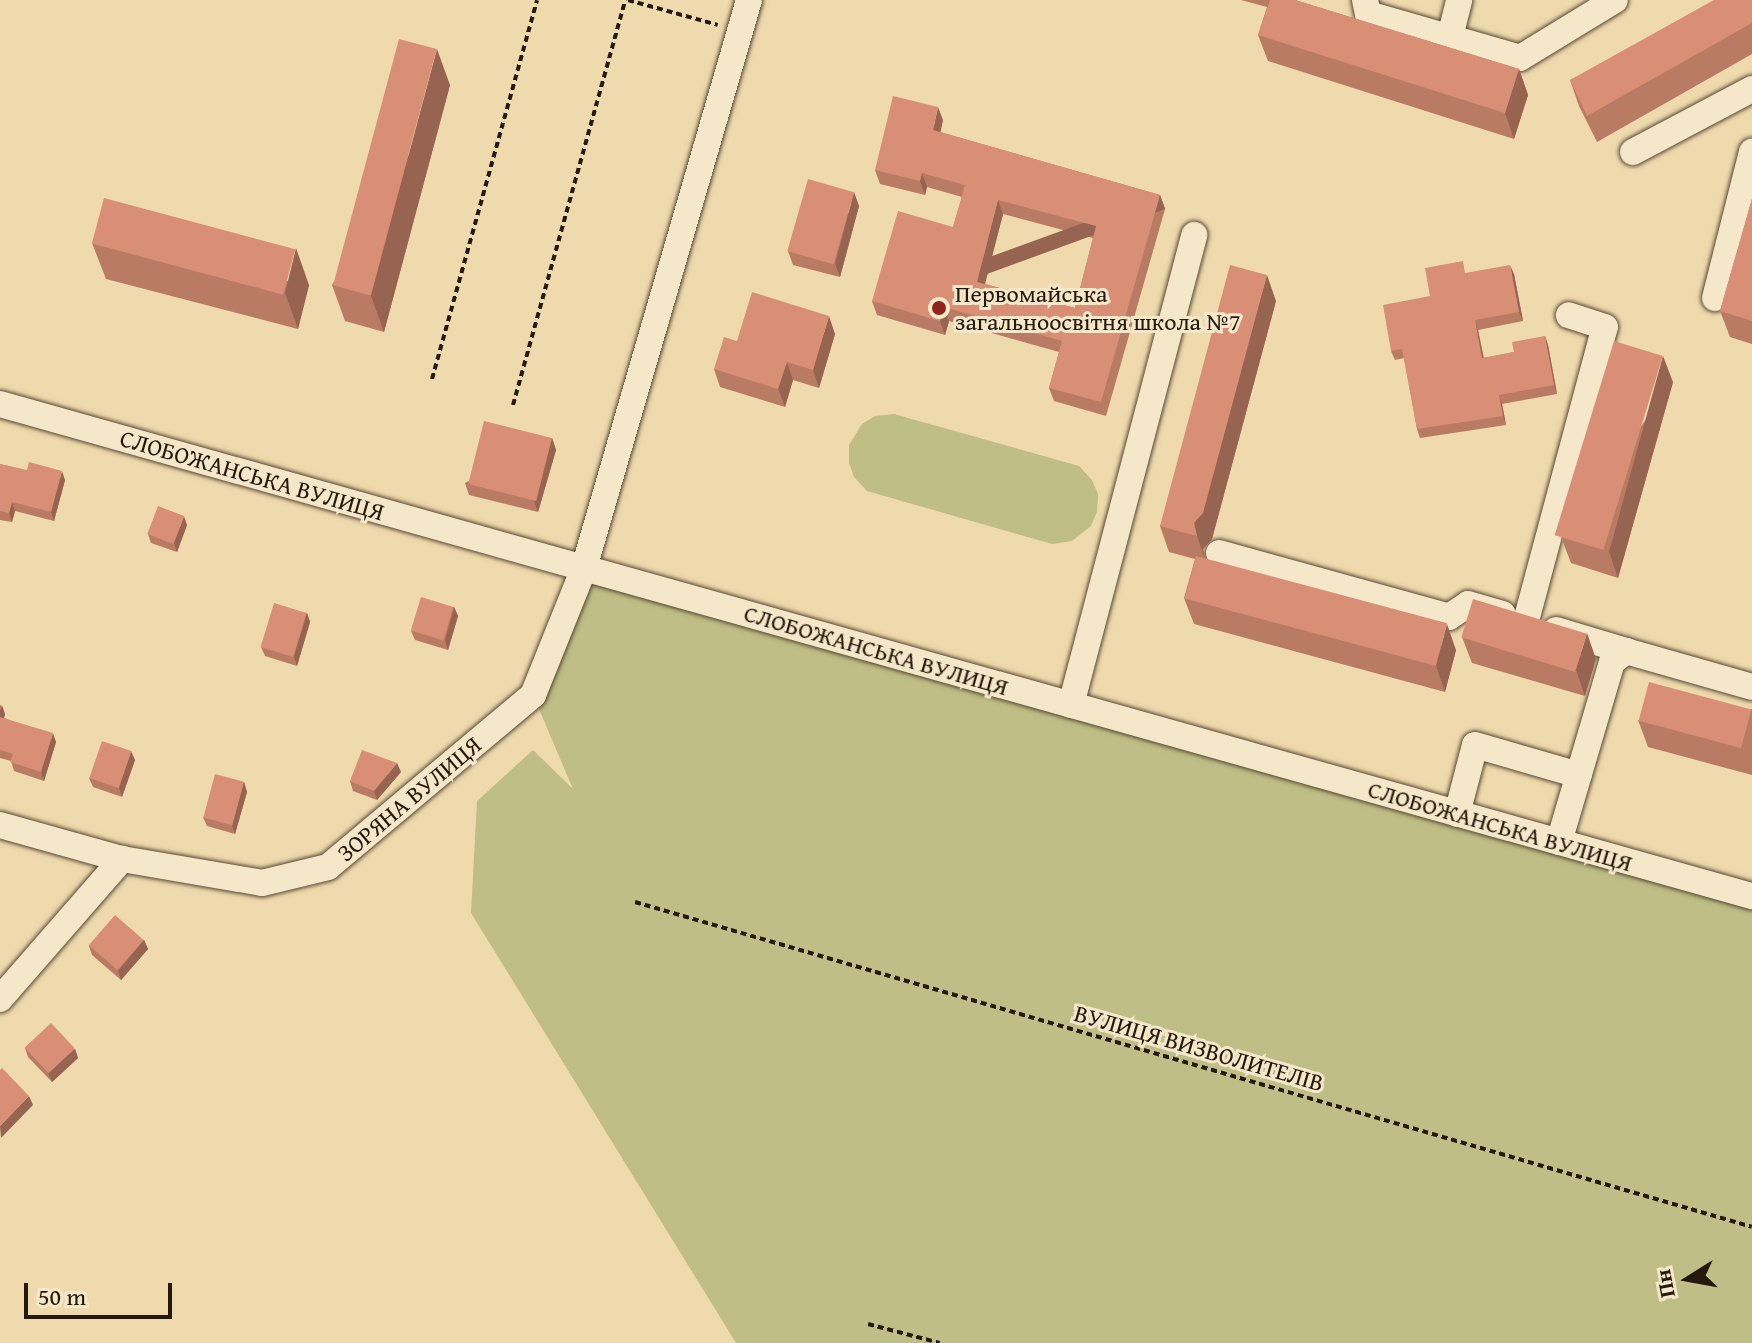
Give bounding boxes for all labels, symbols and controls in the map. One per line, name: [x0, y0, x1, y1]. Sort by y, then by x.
place label: Первомайська загальноосвітня школа №7: [955, 280, 1241, 336]
marker: Первомайська загальноосвітня школа №7: [930, 299, 948, 317]
street label: СЛОБОЖАНСЬКА ВУЛИЦЯ: [117, 424, 387, 526]
street label: СЛОБОЖАНСЬКА ВУЛИЦЯ: [741, 599, 1011, 701]
street label: ЗОРЯНА ВУЛИЦЯ: [331, 730, 487, 868]
street label: СЛОБОЖАНСЬКА ВУЛИЦЯ: [1365, 775, 1635, 877]
street label: ВУЛИЦЯ ВИЗВОЛИТЕЛІВ: [1071, 999, 1327, 1097]
north arrow: [1648, 1239, 1728, 1319]
scale bar: [28, 1267, 176, 1317]
text: Пн: [1646, 1267, 1683, 1301]
text: 50 m: [38, 1279, 86, 1314]

